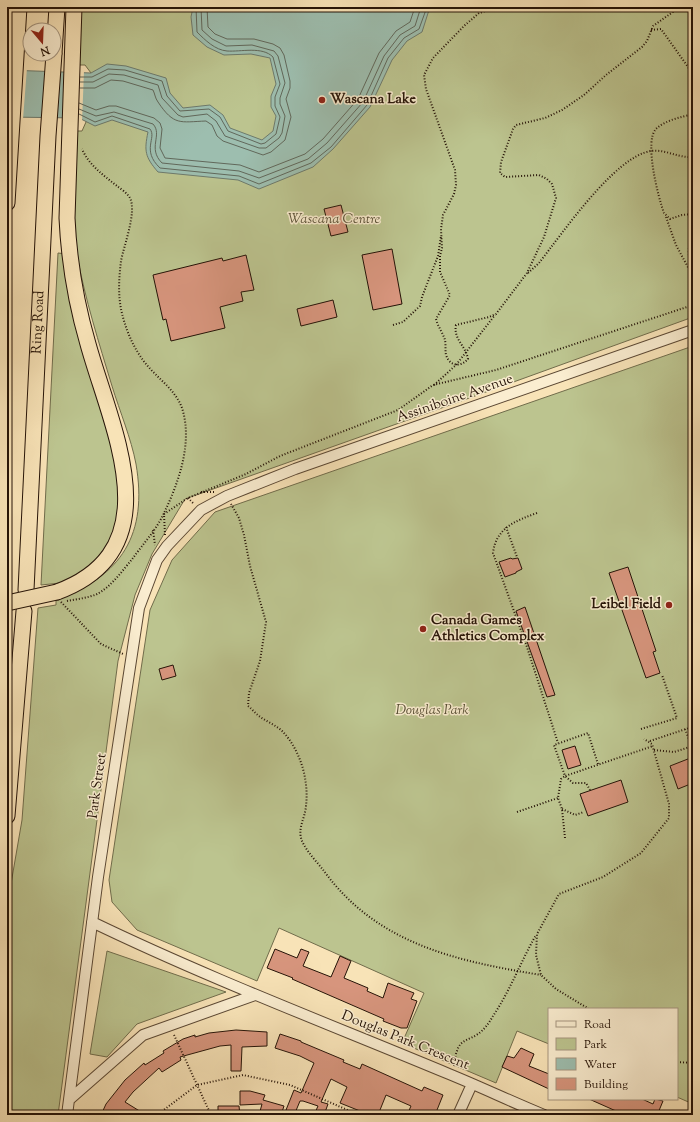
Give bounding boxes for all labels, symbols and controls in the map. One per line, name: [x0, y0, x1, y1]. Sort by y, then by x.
north arrow: [22, 22, 62, 62]
text: N: [38, 41, 53, 60]
place label: Wascana Lake: [330, 90, 416, 110]
marker: Wascana Lake: [317, 95, 327, 105]
park label: Wascana Centre: [288, 210, 380, 230]
street label: Ring Road: [27, 290, 51, 355]
street label: Assiniboine Avenue: [394, 370, 516, 428]
place label: Leibel Field: [592, 595, 661, 615]
marker: Leibel Field: [664, 600, 674, 610]
place label: Canada Games Athletics Complex: [431, 611, 545, 647]
marker: Canada Games Athletics Complex: [418, 624, 428, 634]
park label: Douglas Park: [395, 701, 469, 721]
street label: Park Street: [84, 752, 113, 820]
street label: Douglas Park Crescent: [338, 1006, 472, 1076]
legend: [548, 1008, 678, 1100]
text: Road: [584, 1016, 611, 1034]
text: Park: [584, 1036, 607, 1054]
text: Water: [584, 1056, 617, 1074]
text: Building: [584, 1076, 628, 1094]

